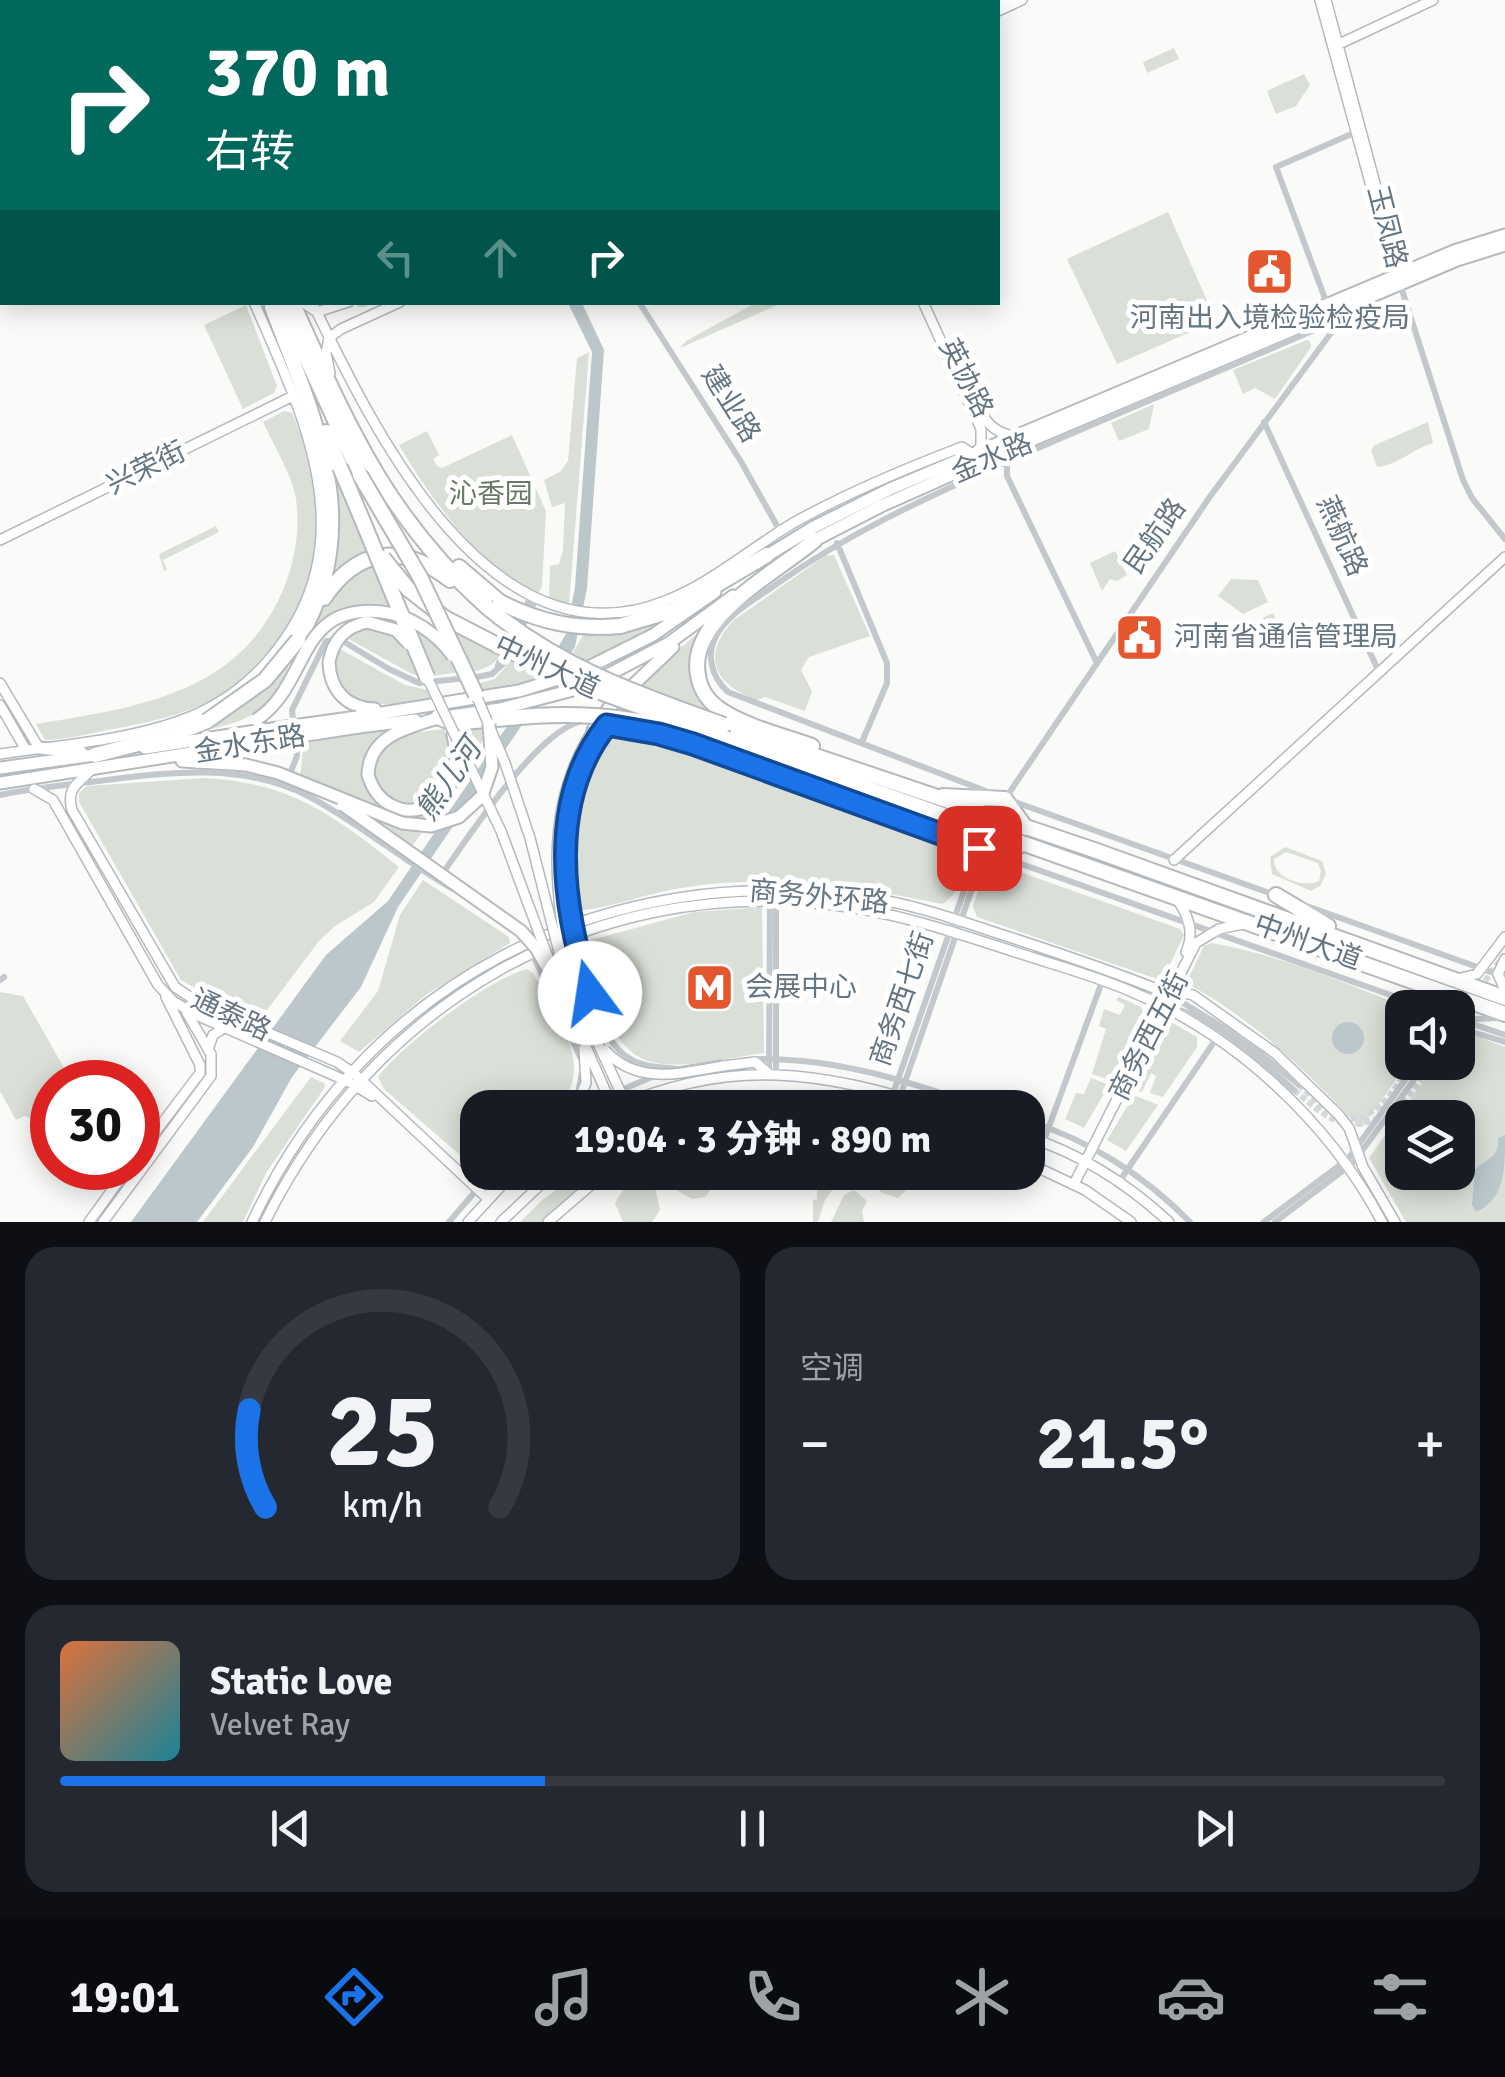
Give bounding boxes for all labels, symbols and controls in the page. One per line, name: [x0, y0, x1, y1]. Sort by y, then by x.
text: 370 m: [205, 29, 390, 115]
icon: right: [40, 40, 170, 170]
text: 右转: [205, 125, 295, 180]
street label: 玉凤路: [1360, 182, 1414, 272]
icon: left: [368, 230, 423, 285]
icon: ahead: [473, 230, 528, 285]
icon: right: [578, 230, 633, 285]
public building icon: 河南出入境检验检疫局: [1244, 245, 1296, 297]
place label: 河南出入境检验检疫局: [1130, 301, 1410, 335]
street label: 英协路: [932, 333, 1000, 423]
street label: 建业路: [694, 359, 768, 449]
street label: 金水路: [947, 426, 1037, 490]
street label: 兴荣街: [101, 434, 191, 502]
park label: 沁香园: [449, 477, 533, 511]
street label: 燕航路: [1309, 491, 1375, 581]
street label: 民航路: [1117, 492, 1193, 580]
public building icon: 河南省通信管理局: [1113, 611, 1165, 663]
place label: 河南省通信管理局: [1174, 620, 1398, 654]
street label: 中州大道: [489, 628, 605, 706]
street label: 金水东路: [192, 718, 308, 770]
water label: 熊儿河: [408, 728, 492, 828]
pin: [937, 806, 1022, 891]
icon: arrive: [952, 821, 1007, 876]
street label: 商务外环路: [748, 874, 890, 920]
street label: 中州大道: [1250, 907, 1366, 977]
street label: 商务西七街: [863, 927, 941, 1071]
position arrow: [538, 941, 642, 1045]
metro station icon: 会展中心: [684, 961, 736, 1013]
street label: 商务西五街: [1102, 966, 1196, 1106]
place label: 会展中心: [745, 970, 857, 1004]
street label: 通泰路: [186, 982, 276, 1048]
map controls: [1385, 990, 1475, 1190]
button: sound: [1385, 990, 1475, 1080]
speed limit sign: 30: [30, 1060, 160, 1190]
button: layers: [1385, 1100, 1475, 1190]
text: 19:04 · 3 分钟 · 890 m: [574, 1116, 931, 1163]
text: 空调: [800, 1349, 864, 1388]
text: 25: [326, 1367, 439, 1495]
text: 21.5°: [1036, 1397, 1209, 1490]
text: −: [800, 1410, 830, 1478]
text: +: [1415, 1410, 1445, 1478]
text: km/h: [342, 1483, 423, 1527]
text: Static Love: [210, 1658, 392, 1705]
text: Velvet Ray: [210, 1705, 350, 1744]
icon: previous: [263, 1801, 318, 1856]
icon: pause: [725, 1801, 780, 1856]
icon: next: [1187, 1801, 1242, 1856]
icon: directions: [319, 1962, 389, 2032]
icon: music: [529, 1962, 599, 2032]
icon: phone: [738, 1962, 808, 2032]
icon: climate: [947, 1962, 1017, 2032]
icon: car: [1156, 1962, 1226, 2032]
icon: filters: [1365, 1962, 1435, 2032]
text: 19:01: [70, 1970, 180, 2025]

